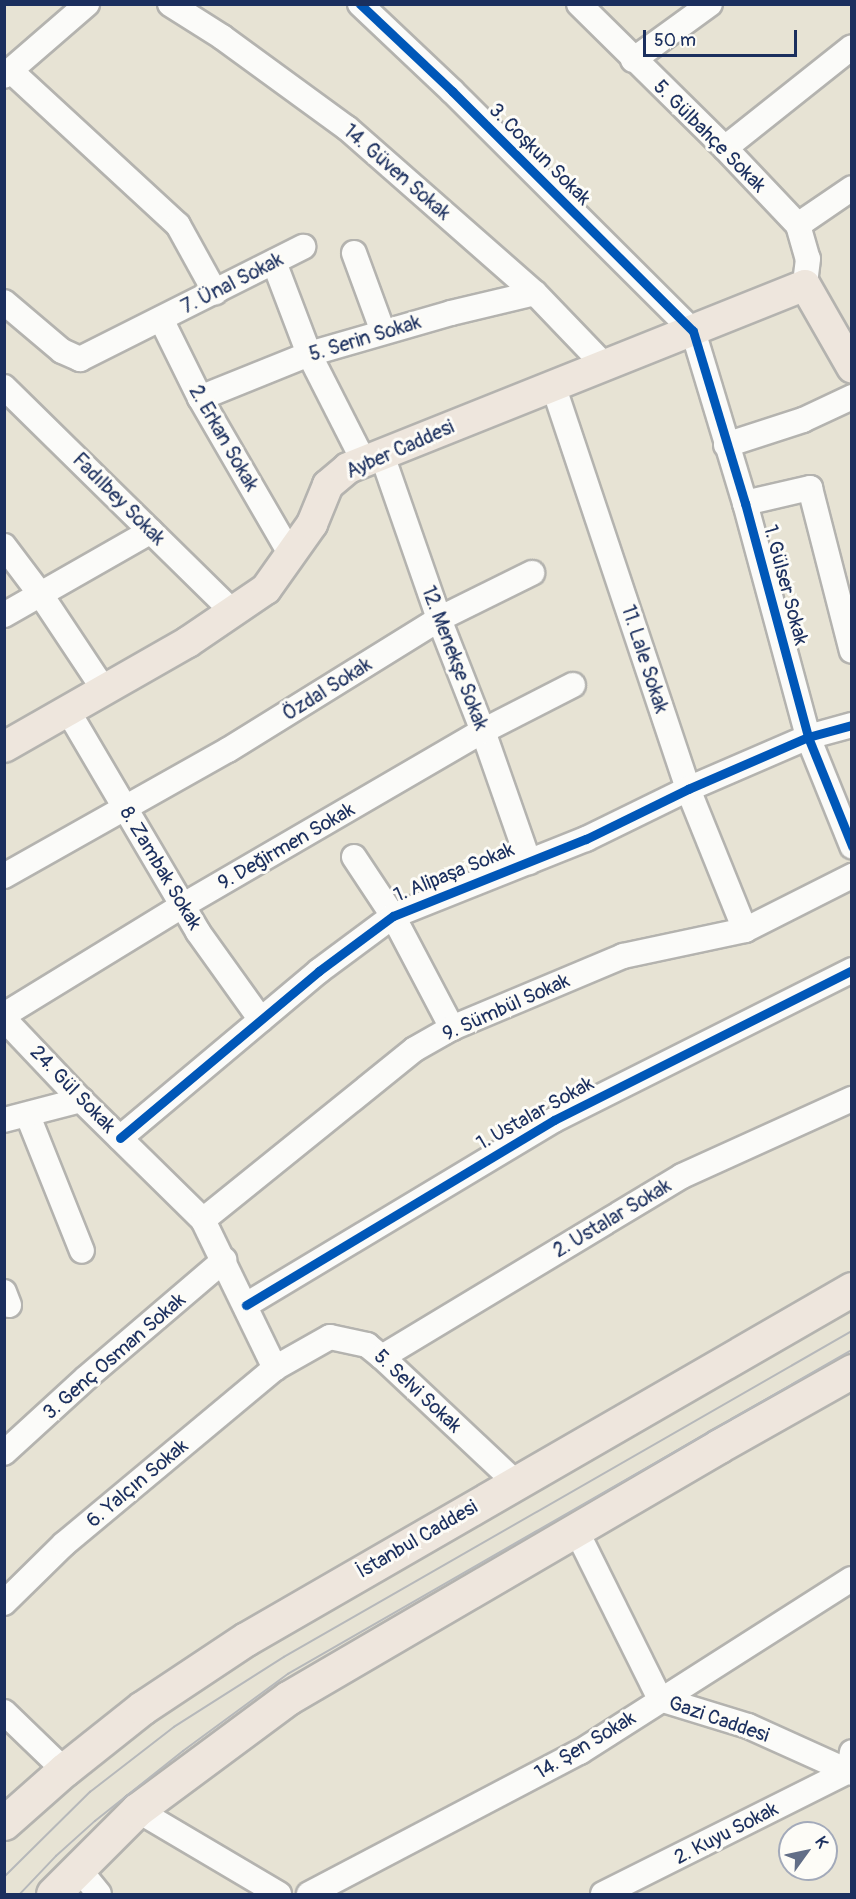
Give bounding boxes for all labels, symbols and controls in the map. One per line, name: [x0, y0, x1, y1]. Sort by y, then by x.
scale bar: [646, 18, 800, 56]
text: 50 m: [654, 29, 696, 52]
street label: 5. Gülbahçe Sokak: [649, 75, 771, 197]
street label: 3. Coşkun Sokak: [484, 98, 596, 210]
street label: 14. Güven Sokak: [338, 119, 456, 225]
street label: 7. Ünal Sokak: [177, 247, 287, 319]
street label: 5. Serin Sokak: [306, 310, 424, 366]
street label: 2. Erkan Sokak: [184, 381, 264, 495]
street label: Ayber Caddesi: [342, 415, 458, 483]
street label: Fadılbey Sokak: [68, 448, 170, 550]
street label: 1. Gülser Sokak: [758, 522, 814, 648]
street label: 12. Menekşe Sokak: [416, 582, 494, 734]
street label: 11. Lale Sokak: [616, 602, 674, 716]
street label: Özdal Sokak: [278, 652, 376, 726]
street label: 9. Değirmen Sokak: [213, 797, 359, 895]
street label: 8. Zambak Sokak: [115, 802, 207, 934]
street label: 1. Alipaşa Sokak: [390, 837, 518, 907]
street label: 9. Sümbül Sokak: [439, 968, 573, 1046]
street label: 24. Gül Sokak: [25, 1040, 121, 1138]
street label: 1. Ustalar Sokak: [472, 1071, 598, 1155]
street label: 2. Ustalar Sokak: [549, 1173, 675, 1263]
street label: 3. Genç Osman Sokak: [38, 1288, 190, 1424]
street label: 5. Selvi Sokak: [369, 1344, 467, 1438]
street label: 6. Yalçın Sokak: [81, 1434, 193, 1532]
street label: İstanbul Caddesi: [352, 1495, 482, 1583]
street label: Gazi Caddesi: [666, 1691, 772, 1747]
street label: 14. Şen Sokak: [530, 1705, 640, 1785]
street label: 2. Kuyu Sokak: [670, 1797, 782, 1869]
north arrow: [778, 1821, 838, 1881]
text: K: [810, 1833, 832, 1852]

